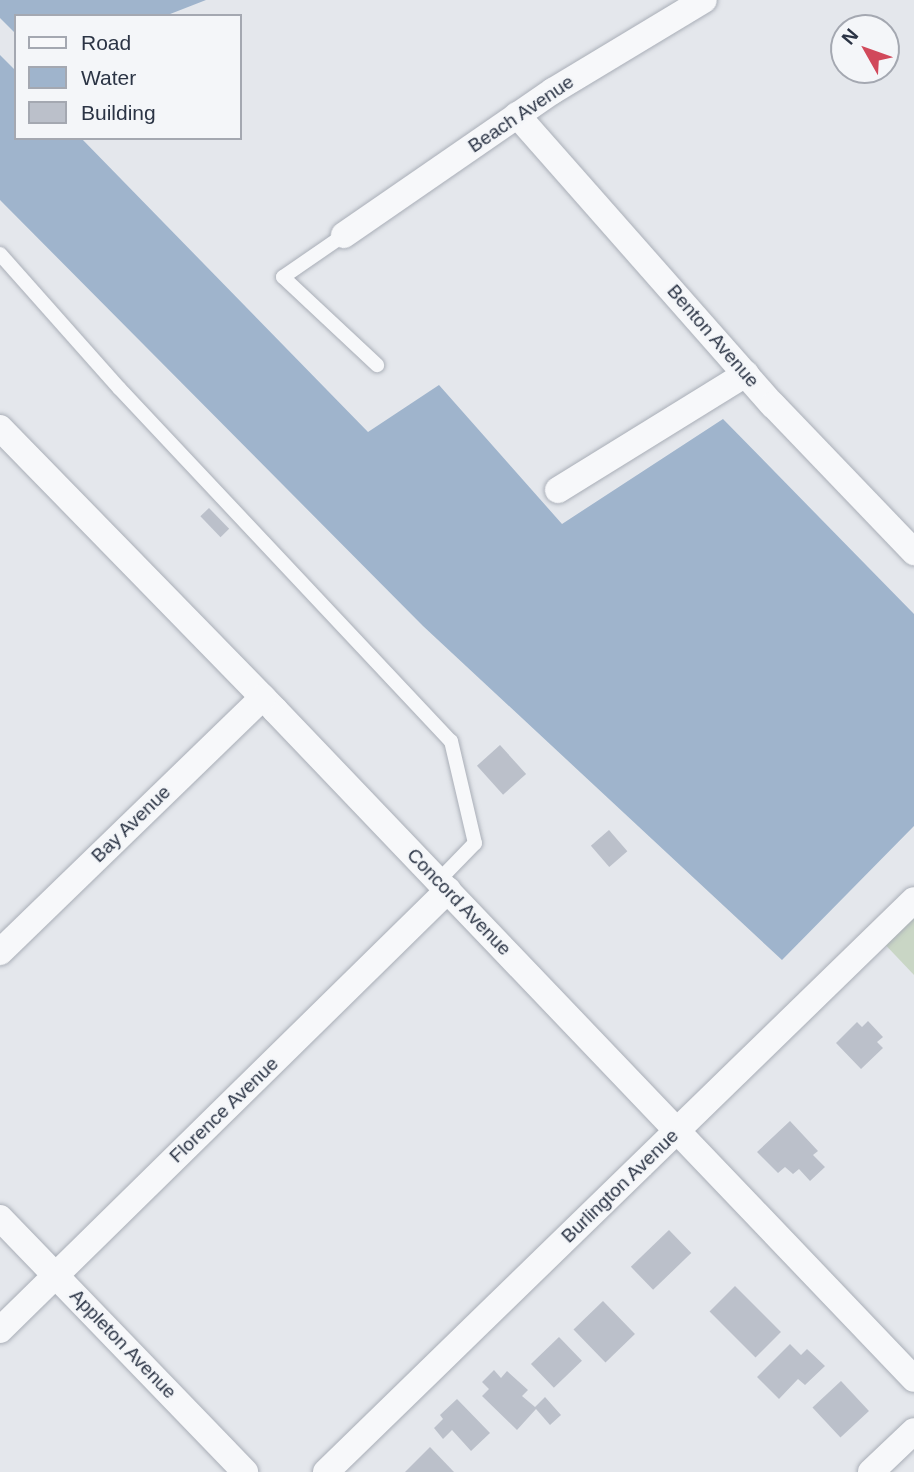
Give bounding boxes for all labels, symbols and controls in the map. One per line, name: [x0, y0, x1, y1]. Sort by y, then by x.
legend: [14, 14, 242, 140]
north arrow: [830, 14, 900, 84]
text: N: [838, 24, 863, 48]
text: Road: [81, 31, 131, 54]
text: Water: [81, 66, 136, 89]
street label: Beach Avenue: [464, 70, 578, 158]
text: Building: [81, 101, 156, 124]
street label: Benton Avenue: [662, 280, 764, 392]
street label: Bay Avenue: [86, 780, 176, 868]
street label: Concord Avenue: [402, 843, 516, 961]
street label: Florence Avenue: [165, 1052, 283, 1168]
street label: Burlington Avenue: [556, 1124, 684, 1248]
street label: Appleton Avenue: [65, 1284, 181, 1404]

